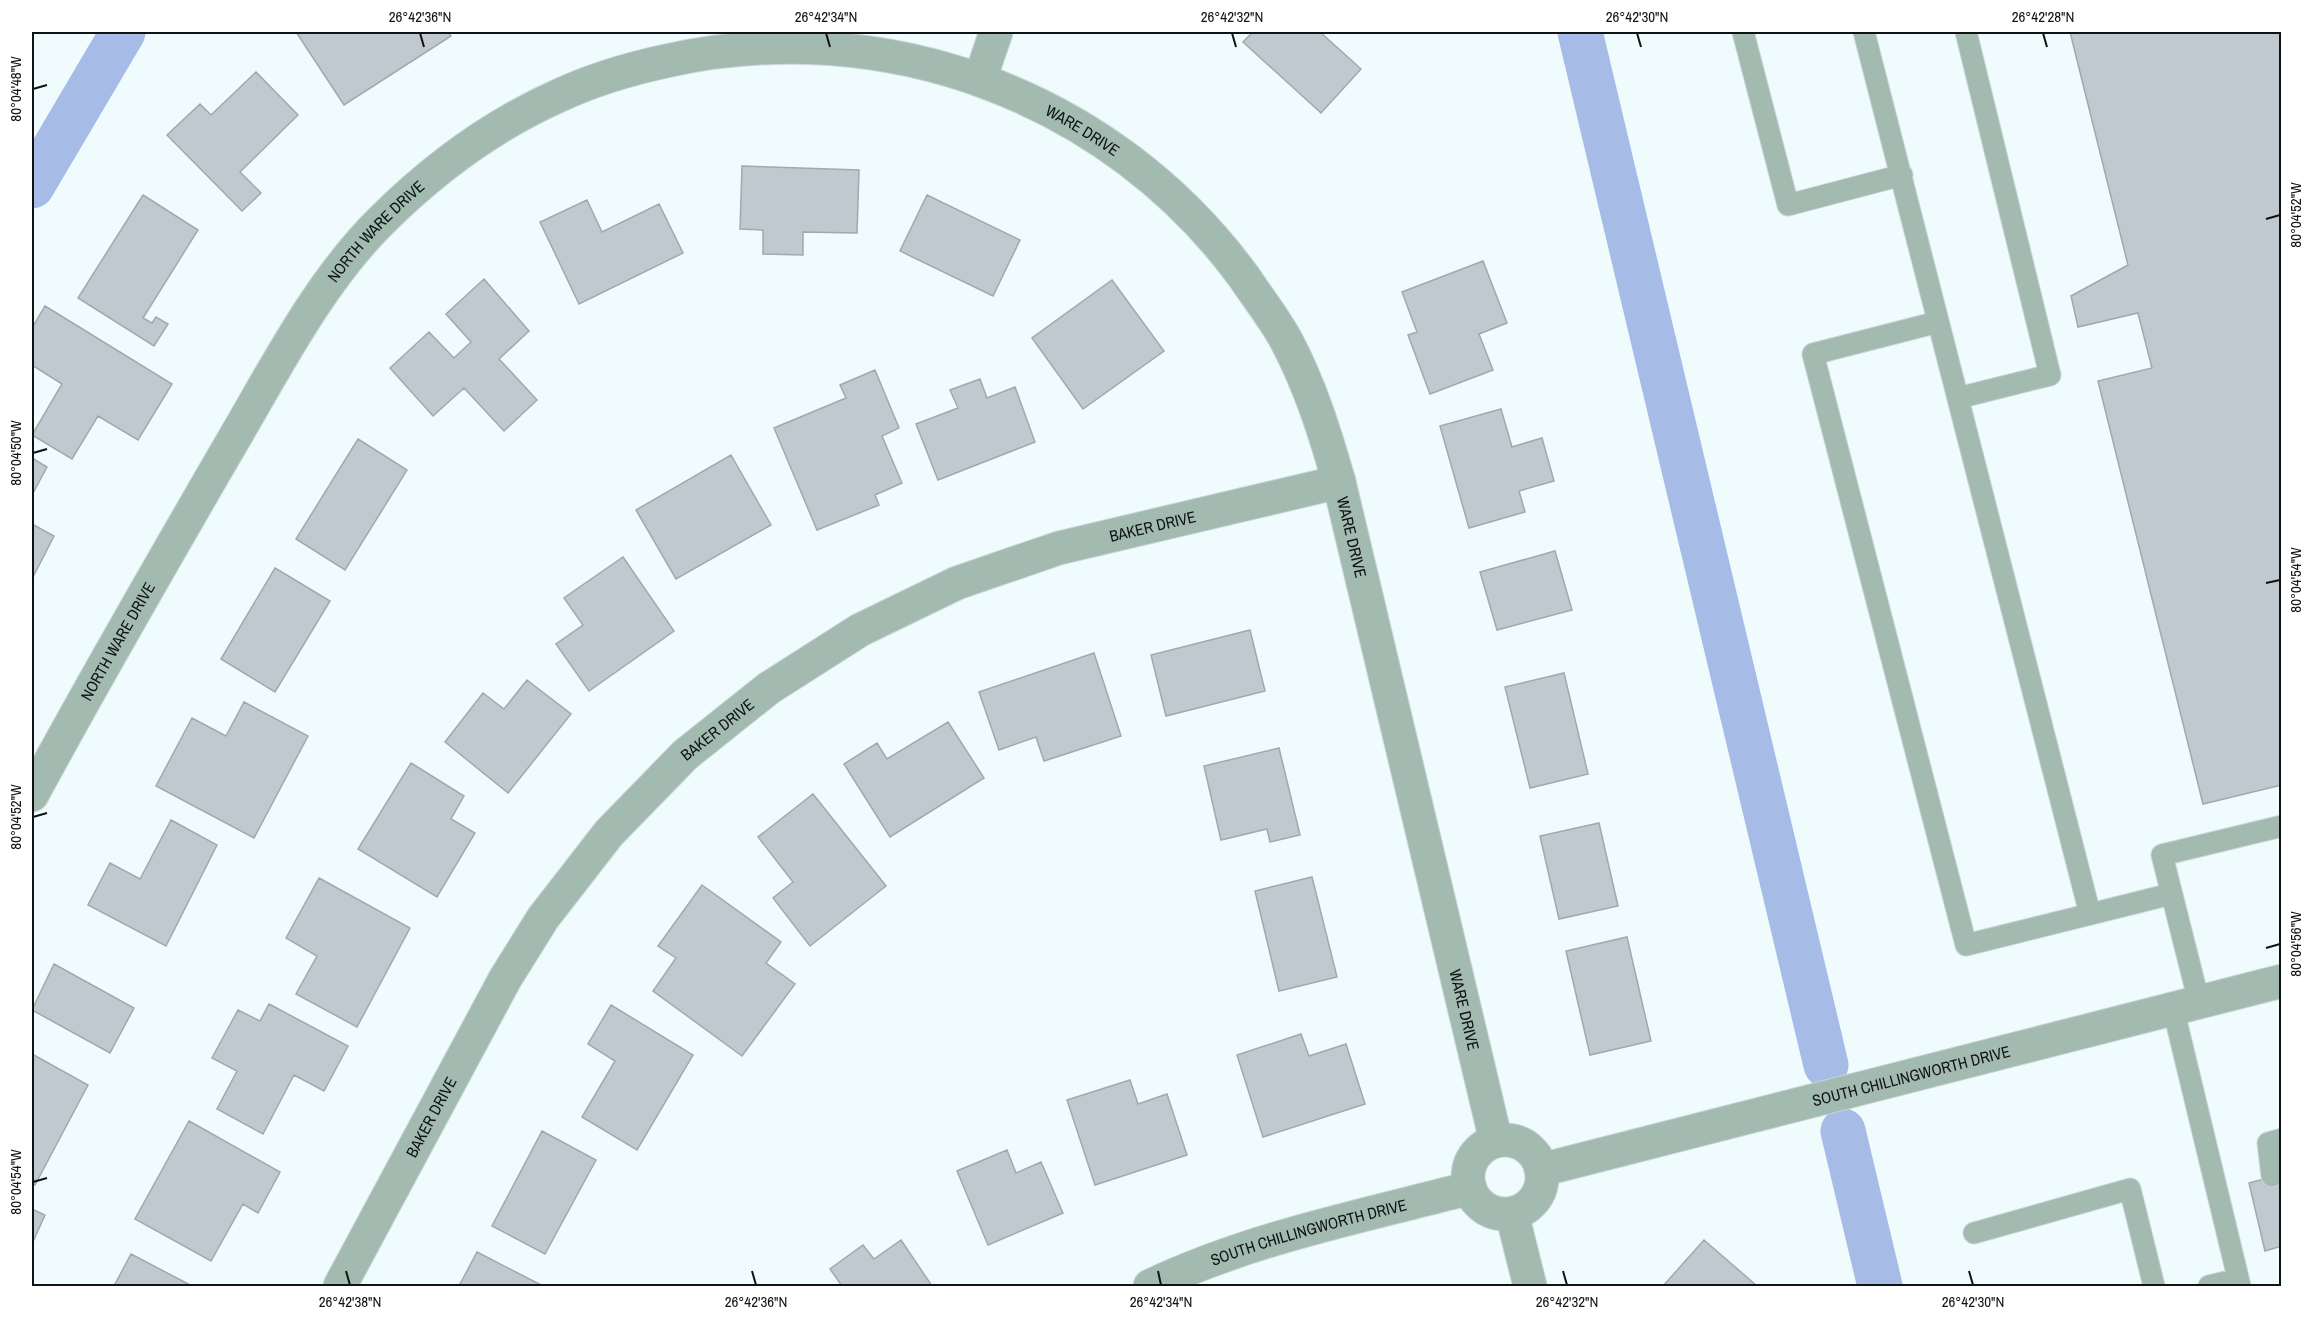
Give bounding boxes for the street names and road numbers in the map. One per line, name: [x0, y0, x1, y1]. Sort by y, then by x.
street label: WARE DRIVE: [1042, 99, 1124, 161]
street label: NORTH WARE DRIVE: [322, 175, 429, 287]
street label: WARE DRIVE: [1332, 494, 1372, 580]
street label: BAKER DRIVE: [1107, 505, 1198, 547]
street label: NORTH WARE DRIVE: [75, 578, 160, 704]
street label: BAKER DRIVE: [676, 693, 759, 766]
street label: WARE DRIVE: [1444, 967, 1485, 1053]
street label: SOUTH CHILLINGWORTH DRIVE: [1810, 1040, 2012, 1111]
street label: BAKER DRIVE: [400, 1073, 462, 1161]
street label: SOUTH CHILLINGWORTH DRIVE: [1207, 1193, 1409, 1271]

